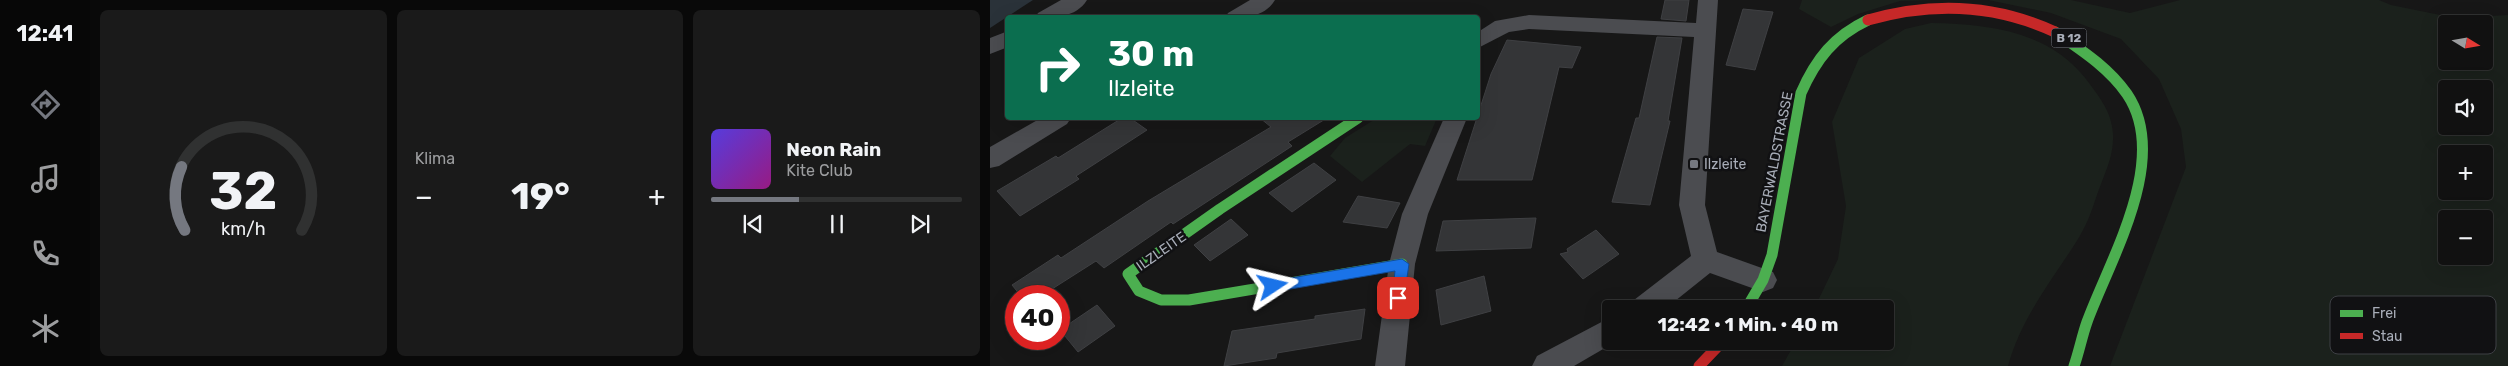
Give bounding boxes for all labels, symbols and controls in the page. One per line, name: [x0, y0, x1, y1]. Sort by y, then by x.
north arrow: [2438, 15, 2492, 70]
map controls: [2438, 15, 2493, 265]
text: 12:41: [16, 20, 74, 47]
road number: B 12: [2052, 28, 2086, 48]
text: 30 m: [1108, 33, 1194, 75]
icon: right: [1025, 35, 1090, 100]
text: Ilzleite: [1108, 75, 1174, 102]
button: sound: [2438, 80, 2493, 135]
icon: directions: [28, 87, 63, 122]
street label: BAYERWALDSTRASSE: [1753, 90, 1796, 234]
text: Neon Rain: [786, 138, 881, 161]
button: +: [2438, 145, 2493, 200]
text: Klima: [415, 149, 455, 168]
place label: Ilzleite: [1704, 156, 1746, 173]
marker: Ilzleite: [1688, 158, 1700, 170]
text: 32: [209, 160, 277, 222]
icon: music: [28, 161, 63, 196]
text: Kite Club: [786, 161, 853, 180]
text: 19°: [511, 173, 570, 219]
text: −: [415, 180, 433, 213]
text: +: [648, 180, 665, 213]
icon: previous: [739, 210, 767, 238]
icon: pause: [823, 210, 851, 238]
icon: next: [906, 210, 934, 238]
button: −: [2438, 210, 2493, 265]
text: km/h: [221, 218, 266, 239]
street label: ILZLEITE: [1133, 228, 1189, 275]
icon: phone: [28, 236, 63, 271]
position arrow: [1246, 259, 1298, 311]
pin: [1377, 277, 1419, 319]
icon: arrive: [1384, 284, 1412, 312]
speed limit sign: 40: [1005, 285, 1070, 350]
legend: [2330, 296, 2496, 354]
text: Frei: [2372, 305, 2396, 322]
icon: climate: [28, 311, 63, 346]
text: 12:42 · 1 Min. · 40 m: [1657, 313, 1839, 336]
text: Stau: [2372, 328, 2402, 345]

